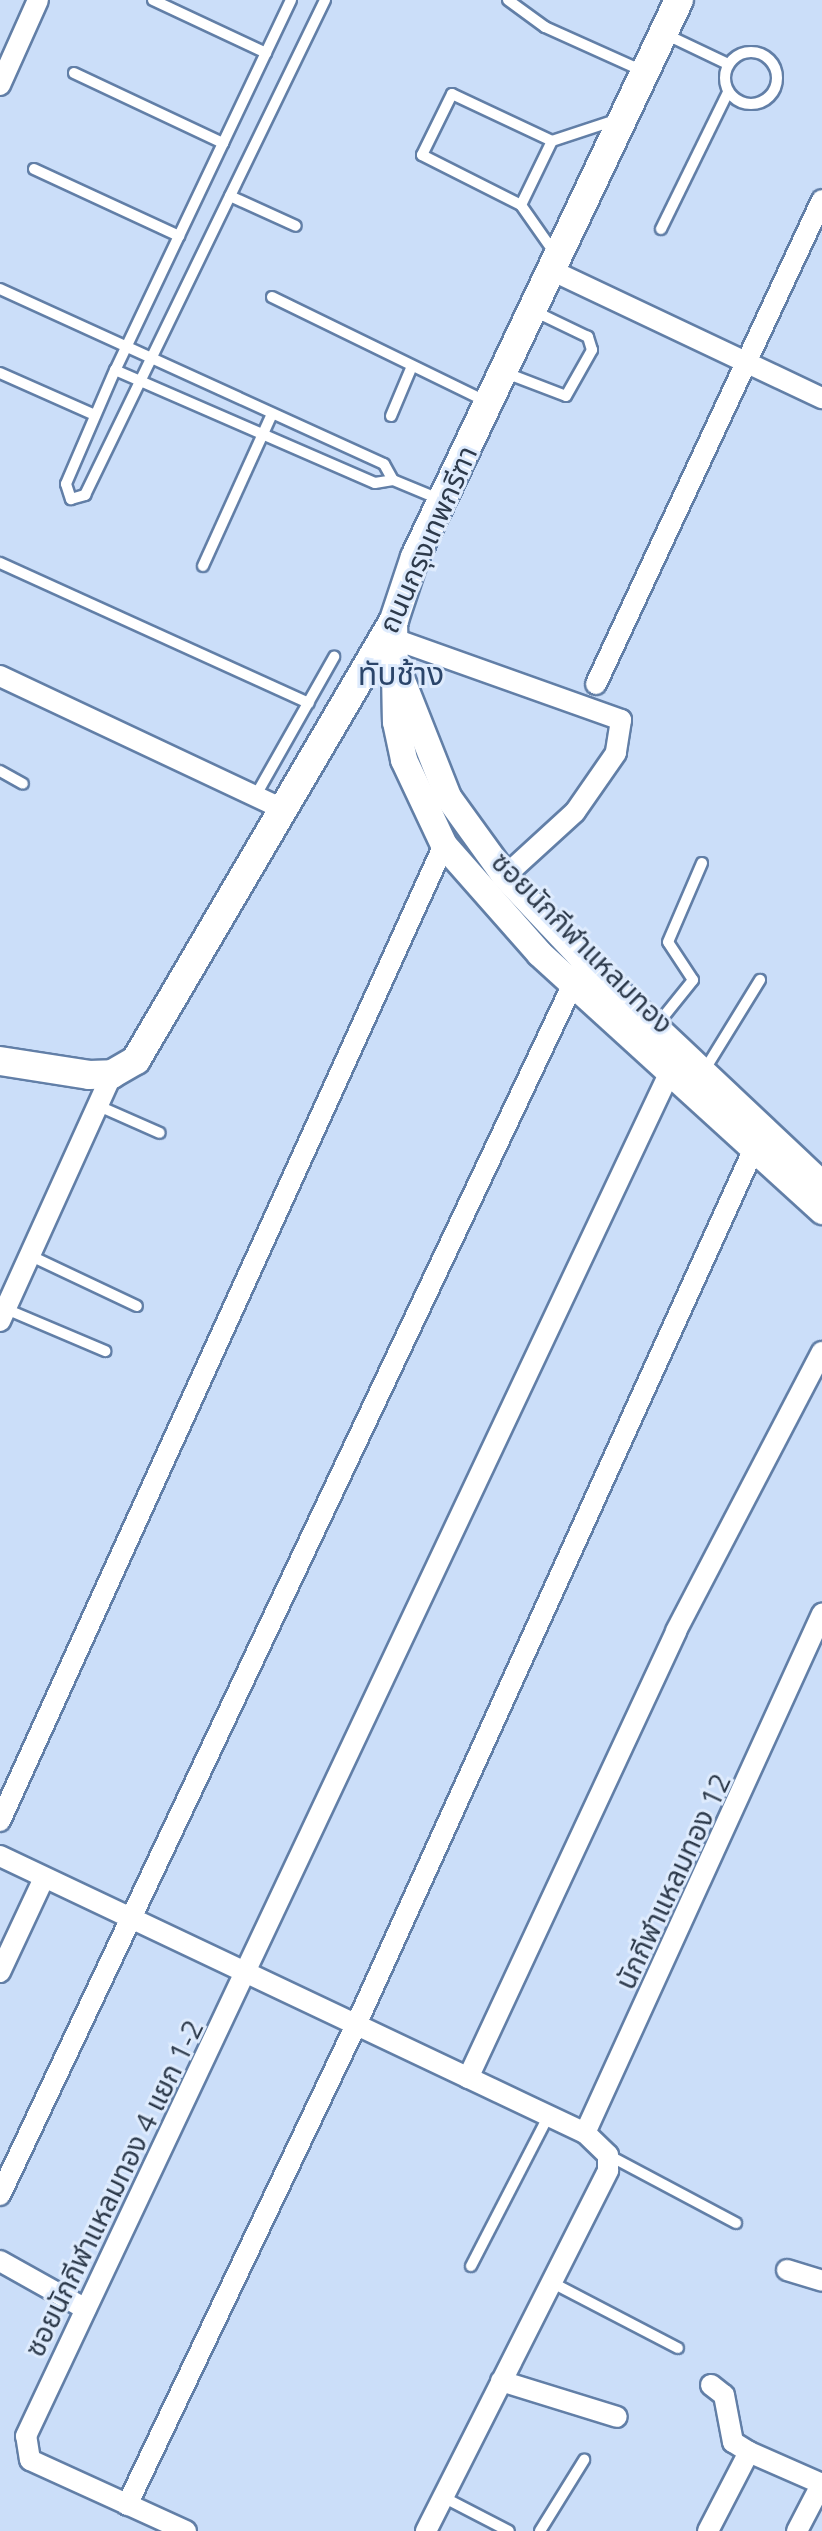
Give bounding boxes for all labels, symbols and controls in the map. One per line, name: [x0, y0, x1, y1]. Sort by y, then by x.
street label: ถนนกรุงเทพกรีฑา: [371, 440, 483, 638]
district label: ทับช้าง: [358, 654, 444, 692]
street label: ซอยนักกีฬาแหลมทอง: [485, 844, 681, 1040]
street label: นักกีฬาแหลมทอง 12: [607, 1768, 737, 1994]
street label: ซอยนักกีฬาแหลมทอง 4 แยก 1-2: [17, 2014, 209, 2362]

